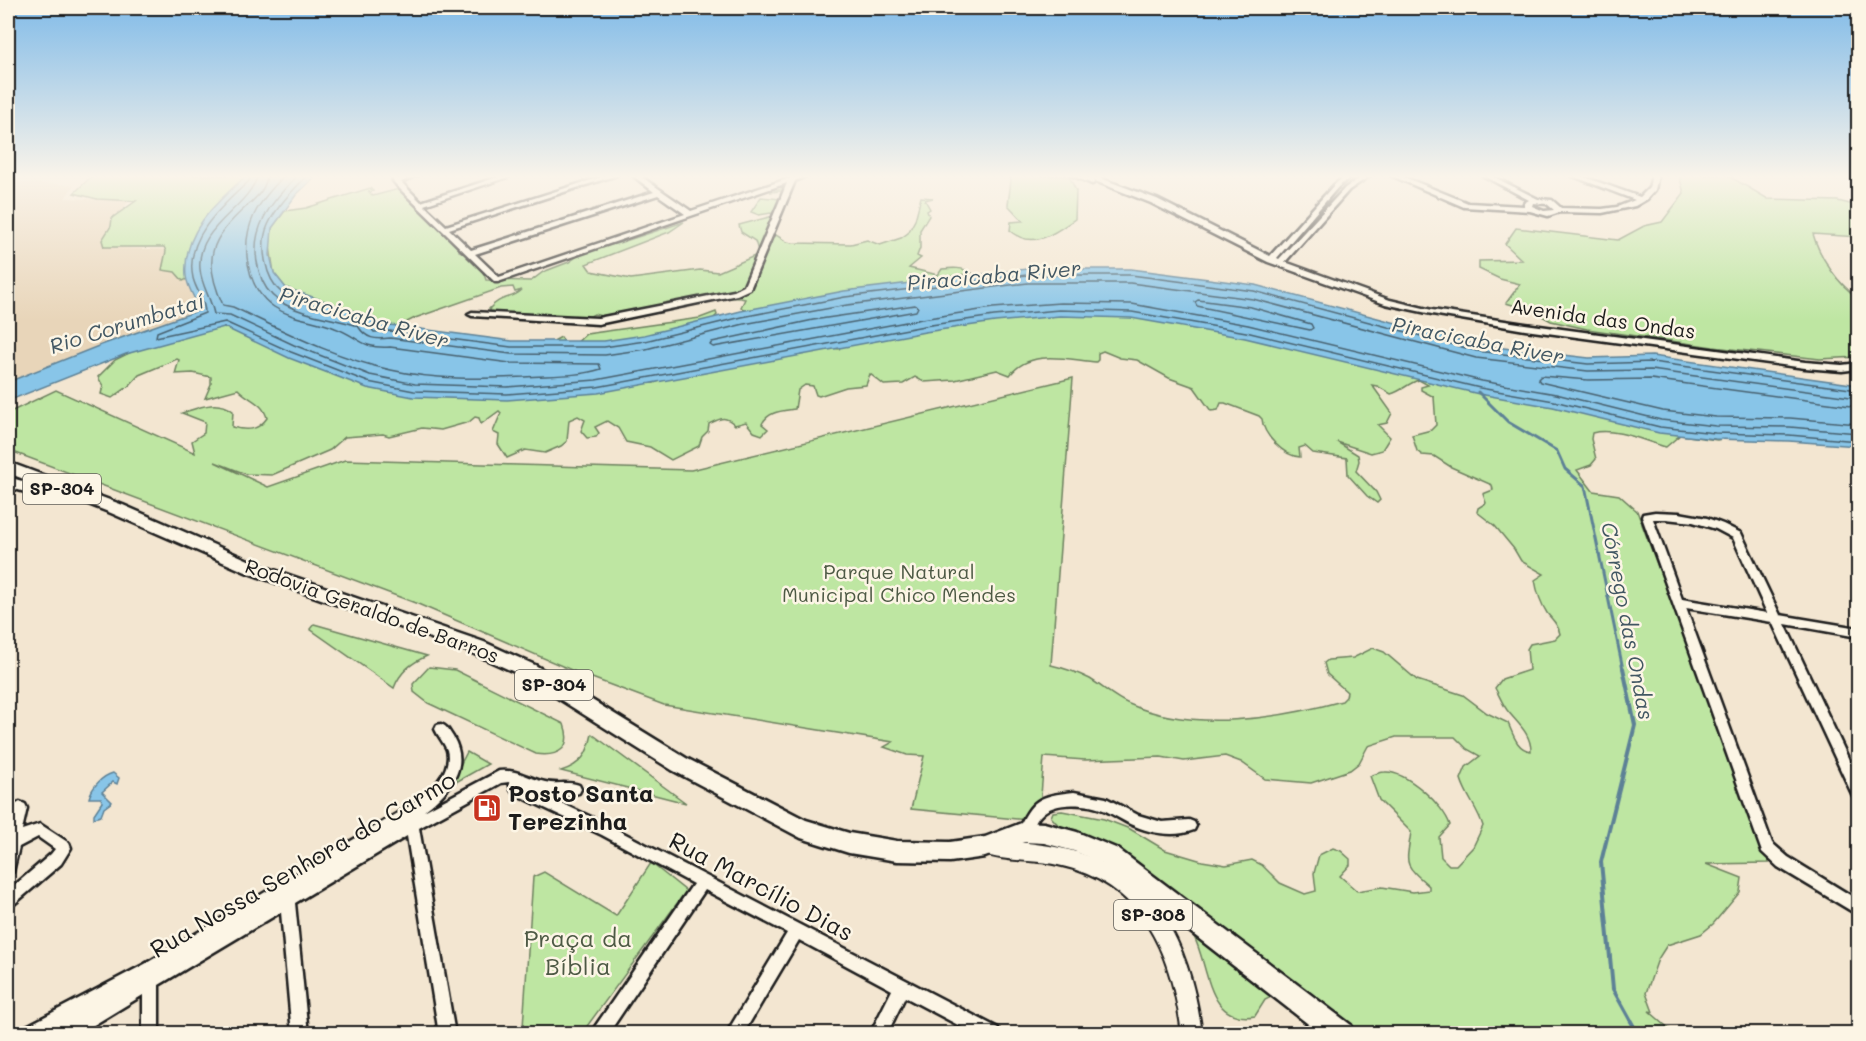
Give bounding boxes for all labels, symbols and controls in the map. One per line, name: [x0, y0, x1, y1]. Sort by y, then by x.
water label: Piracicaba River: [906, 253, 1082, 296]
water label: Piracicaba River: [277, 279, 452, 354]
water label: Rio Corumbataí: [46, 286, 208, 359]
street label: Avenida das Ondas: [1509, 292, 1697, 344]
water label: Piracicaba River: [1390, 310, 1567, 369]
road number: SP-304: [23, 474, 101, 504]
water label: Córrego das Ondas: [1596, 519, 1661, 722]
street label: Rodovia Geraldo de Barros: [242, 552, 503, 668]
park label: Parque Natural Municipal Chico Mendes: [782, 558, 1016, 607]
road number: SP-304: [515, 670, 593, 700]
street label: Rua Nossa Senhora do Carmo: [144, 763, 461, 964]
place label: Posto Santa Terezinha: [508, 777, 654, 836]
fuel station icon: Posto Santa Terezinha: [471, 792, 503, 824]
street label: Rua Marcílio Dias: [664, 824, 859, 947]
road number: SP-308: [1114, 900, 1192, 930]
park label: Praça da Bíblia: [524, 922, 632, 981]

